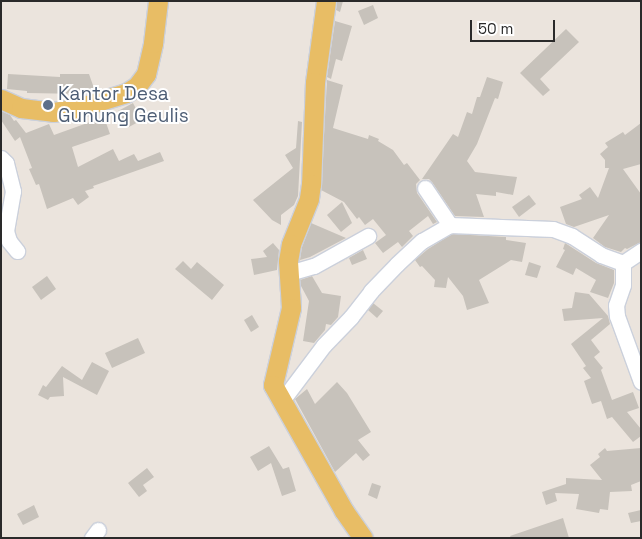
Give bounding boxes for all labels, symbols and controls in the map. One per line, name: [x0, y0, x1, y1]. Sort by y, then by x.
scale bar: [472, 10, 557, 42]
text: 50 m: [478, 19, 513, 38]
place label: Kantor Desa Gunung Geulis: [58, 83, 189, 127]
marker: Kantor Desa Gunung Geulis: [42, 99, 54, 111]

